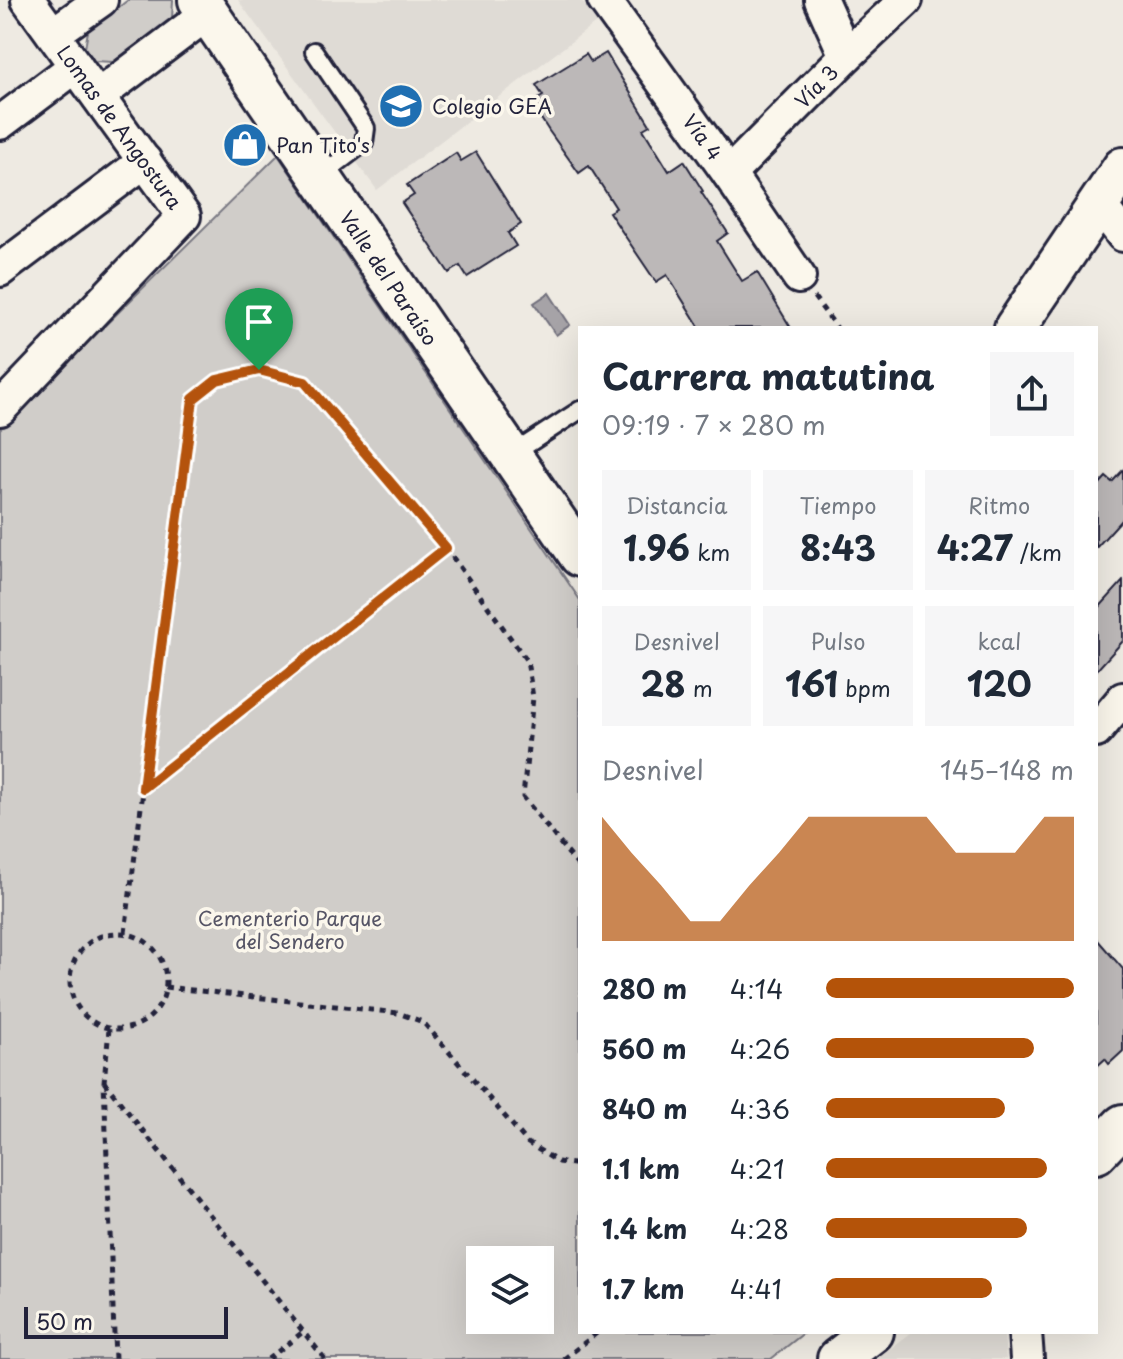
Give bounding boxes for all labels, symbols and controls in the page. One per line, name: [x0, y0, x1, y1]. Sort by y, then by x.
street label: Lomas de Angostura: [50, 39, 190, 216]
street label: Vía 3: [787, 57, 845, 115]
school or university icon: Colegio GEA: [377, 82, 425, 130]
place label: Colegio GEA: [432, 91, 552, 121]
street label: Vía 4: [676, 108, 730, 166]
shop icon: Pan Tito's: [221, 121, 269, 169]
place label: Pan Tito's: [276, 130, 370, 160]
street label: Valle del Paraíso: [333, 204, 445, 352]
pin: [225, 288, 293, 370]
icon: arrive: [237, 300, 281, 344]
text: Carrera matutina: [602, 348, 935, 402]
button: share: [990, 352, 1074, 436]
text: 09:19 · 7 × 280 m: [602, 405, 826, 444]
text: Distancia: [626, 488, 727, 521]
text: Tiempo: [799, 488, 877, 521]
text: Ritmo: [968, 488, 1030, 521]
text: 1.96: [623, 521, 690, 573]
text: 8:43: [800, 521, 876, 573]
text: 4:27: [937, 521, 1013, 573]
text: km: [690, 535, 730, 568]
text: /km: [1013, 535, 1062, 568]
text: Desnivel: [634, 624, 720, 657]
text: Pulso: [810, 624, 866, 657]
text: kcal: [977, 624, 1021, 657]
text: 28: [640, 657, 686, 709]
text: 161: [785, 657, 838, 709]
text: 120: [967, 657, 1032, 709]
text: m: [686, 671, 713, 704]
text: bpm: [838, 671, 891, 704]
text: Desnivel: [602, 750, 703, 789]
text: 145–148 m: [940, 750, 1074, 789]
park label: Cementerio Parque del Sendero: [198, 903, 382, 956]
text: 280 m: [602, 969, 687, 1008]
text: 4:14: [730, 969, 784, 1008]
text: 560 m: [602, 1029, 687, 1068]
text: 4:26: [730, 1029, 790, 1068]
text: 840 m: [602, 1089, 687, 1128]
text: 4:36: [730, 1089, 790, 1128]
text: 1.1 km: [602, 1149, 680, 1188]
text: 4:21: [730, 1149, 785, 1188]
text: 1.4 km: [602, 1209, 687, 1248]
text: 4:28: [730, 1209, 789, 1248]
map controls: [466, 1246, 554, 1334]
button: layers: [466, 1246, 554, 1334]
text: 1.7 km: [602, 1269, 685, 1308]
text: 4:41: [730, 1269, 782, 1308]
scale bar: [24, 1303, 228, 1339]
text: 50 m: [36, 1304, 93, 1337]

